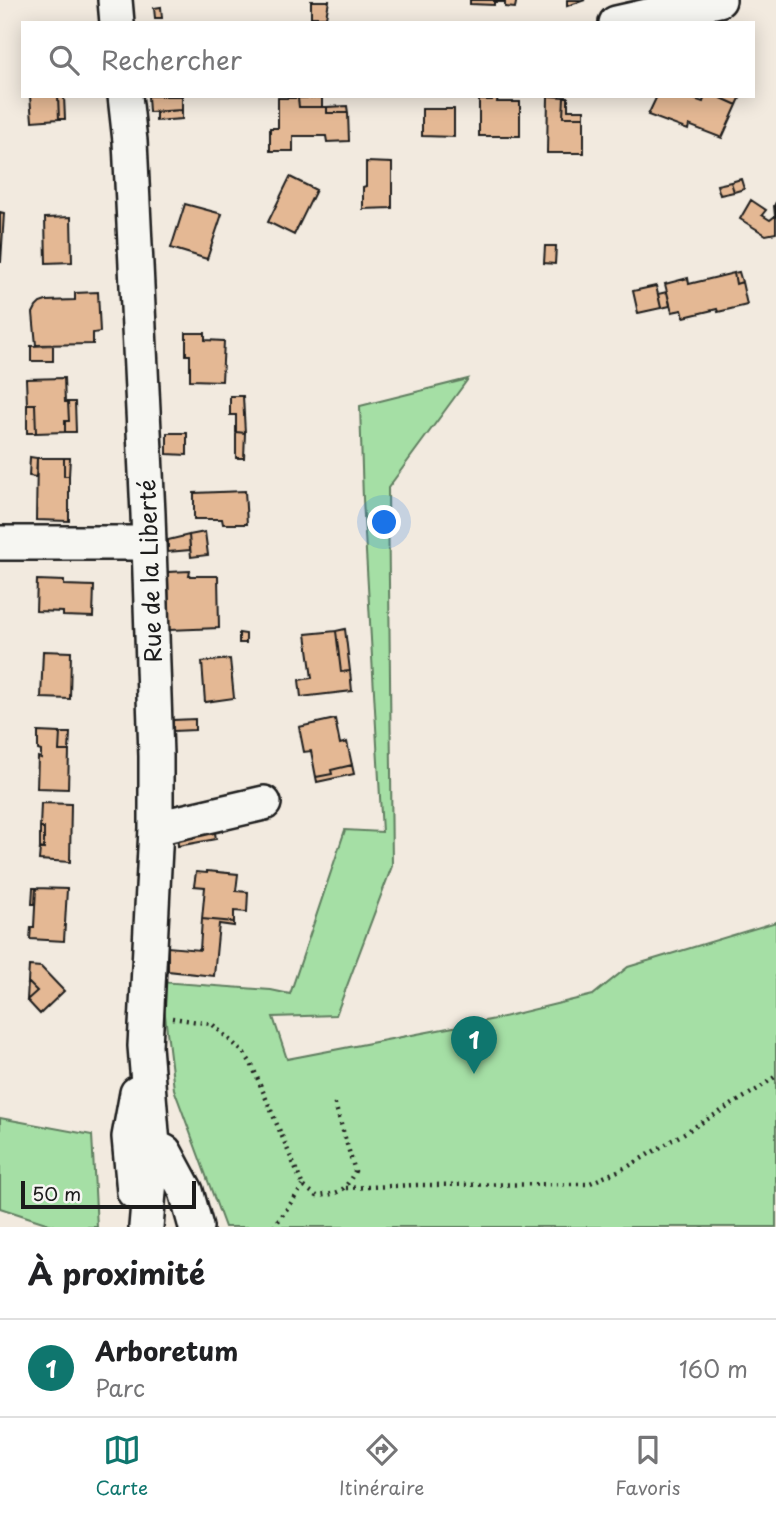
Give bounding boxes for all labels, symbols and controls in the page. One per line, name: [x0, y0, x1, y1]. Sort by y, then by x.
search box: [21, 21, 755, 98]
text: Rechercher: [101, 40, 242, 79]
icon: search: [45, 41, 83, 79]
street label: Rue de la Liberté: [128, 479, 170, 663]
your location: [367, 505, 401, 539]
pin: 1: [451, 1016, 497, 1074]
scale bar: [21, 1178, 196, 1210]
text: 50 m: [32, 1179, 81, 1207]
text: À proximité: [28, 1250, 205, 1295]
text: Arboretum: [95, 1331, 238, 1370]
text: 1: [46, 1351, 57, 1386]
text: 160 m: [679, 1351, 748, 1386]
text: Parc: [95, 1370, 145, 1405]
tab: Carte: [95, 1431, 148, 1501]
tab: Itinéraire: [339, 1431, 424, 1501]
tab: Favoris: [615, 1431, 681, 1501]

